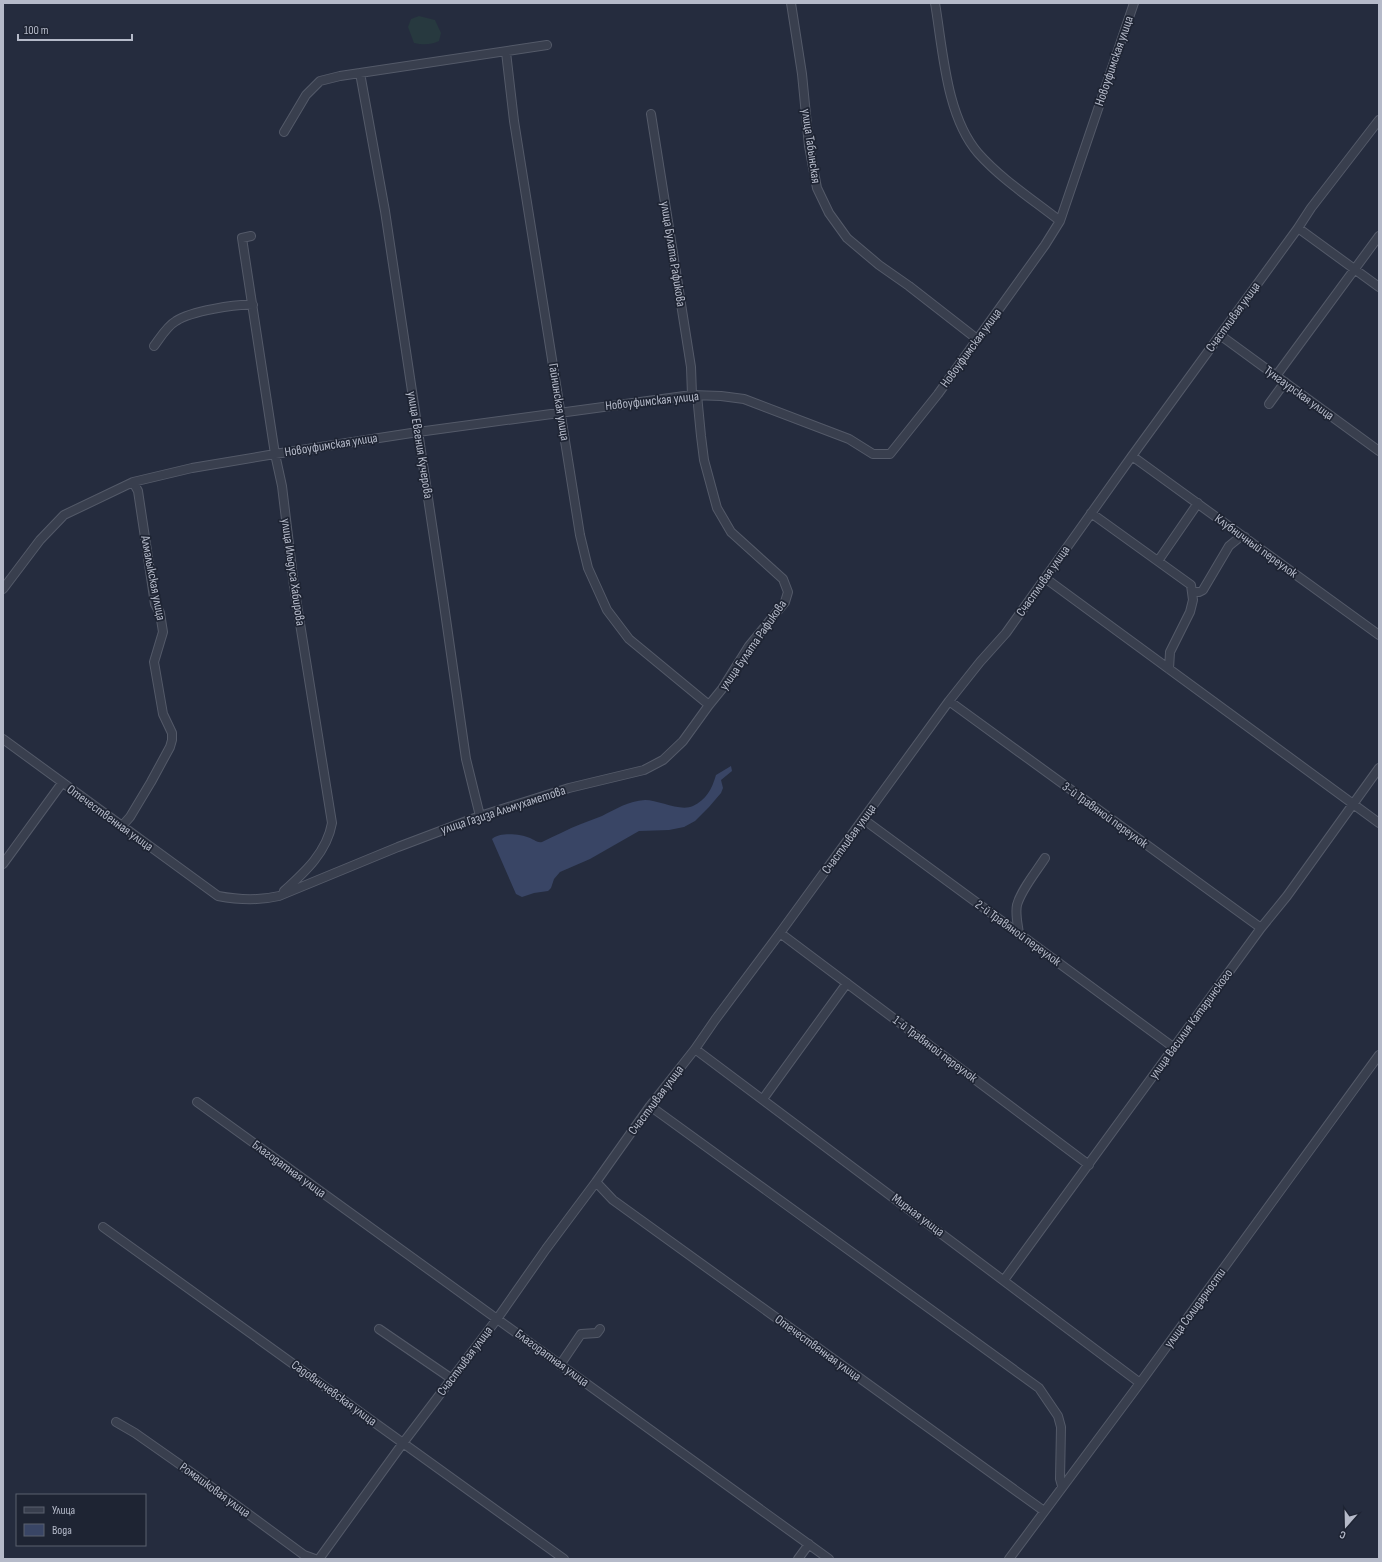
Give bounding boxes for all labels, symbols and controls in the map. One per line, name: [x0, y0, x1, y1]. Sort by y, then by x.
street label: Новоуфимская улица: [1091, 14, 1137, 108]
scale bar: [18, 16, 132, 42]
text: 100 m: [24, 23, 49, 38]
street label: улица Табынская: [798, 108, 824, 184]
street label: улица Булата Рафикова: [657, 200, 689, 308]
street label: Счастливая улица: [1202, 279, 1264, 355]
street label: Новоуфимская улица: [937, 305, 1005, 391]
street label: Гайнинская улица: [545, 362, 573, 442]
street label: Тунгаурская улица: [1261, 362, 1337, 424]
street label: Новоуфимская улица: [604, 388, 700, 414]
street label: улица Евгения Кучерова: [404, 390, 436, 500]
street label: Новоуфимская улица: [283, 430, 379, 460]
street label: Клубничный переулок: [1211, 511, 1301, 581]
street label: улица Ильдуса Хабирова: [278, 517, 308, 627]
street label: Алмалыкская улица: [137, 533, 169, 622]
street label: Счастливая улица: [1013, 543, 1073, 619]
street label: улица Булата Рафикова: [716, 597, 790, 693]
street label: 3-й Травяной переулок: [1059, 778, 1151, 852]
street label: Отечественная улица: [64, 781, 156, 855]
street label: улица Газиза Альмухаметова: [439, 782, 567, 838]
street label: Счастливая улица: [818, 801, 880, 877]
street label: 2-й Травяной переулок: [972, 896, 1064, 970]
street label: улица Василия Катаринского: [1146, 966, 1236, 1082]
street label: 1-й Травяной переулок: [890, 1012, 980, 1086]
street label: Счастливая улица: [625, 1062, 687, 1138]
street label: Благодатная улица: [249, 1137, 329, 1201]
street label: Мирная улица: [889, 1190, 947, 1240]
street label: улица Солидарности: [1161, 1265, 1229, 1351]
street label: Отечественная улица: [772, 1311, 864, 1385]
street label: Счастливая улица: [434, 1323, 496, 1399]
street label: Благодатная улица: [512, 1326, 592, 1390]
street label: Садовничевская улица: [288, 1357, 380, 1429]
street label: Ромашковая улица: [176, 1459, 254, 1521]
legend: [16, 1494, 146, 1546]
text: Улица: [52, 1503, 76, 1518]
north arrow: [1326, 1506, 1366, 1546]
text: Вода: [52, 1523, 72, 1538]
text: С: [1338, 1528, 1348, 1542]

